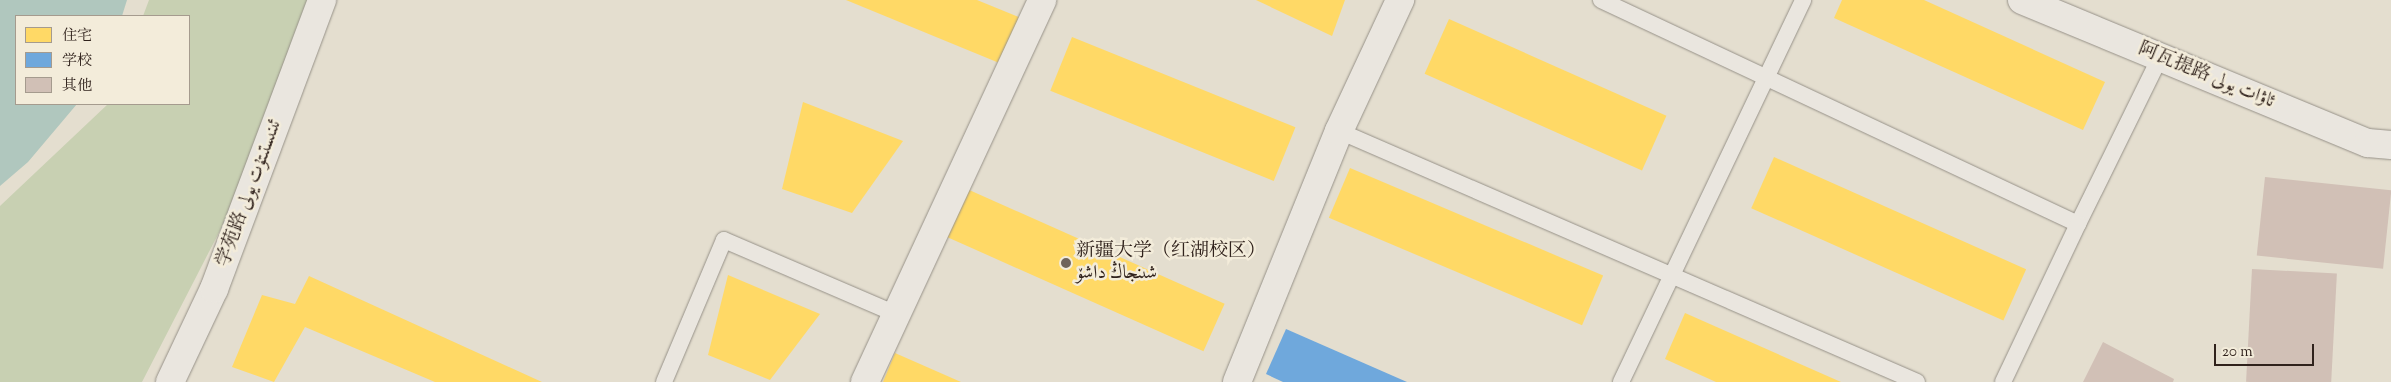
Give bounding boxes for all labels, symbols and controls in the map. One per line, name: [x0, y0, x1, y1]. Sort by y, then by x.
legend: [15, 15, 190, 105]
text: 住宅: [62, 26, 92, 47]
street label: 阿瓦提路 ئاۋات يولى: [2134, 38, 2278, 114]
text: 学校: [62, 51, 92, 72]
text: 其他: [62, 76, 92, 97]
street label: 学苑路 ئىنىستىتۇت يولى: [213, 116, 287, 270]
place label: 新疆大学（红湖校区） شىنجاڭ داشۆ: [1076, 241, 1266, 285]
marker: 新疆大学（红湖校区） شىنجاڭ داشۆ: [1060, 257, 1072, 269]
scale bar: [2216, 334, 2316, 366]
text: 20 m: [2222, 342, 2253, 363]

